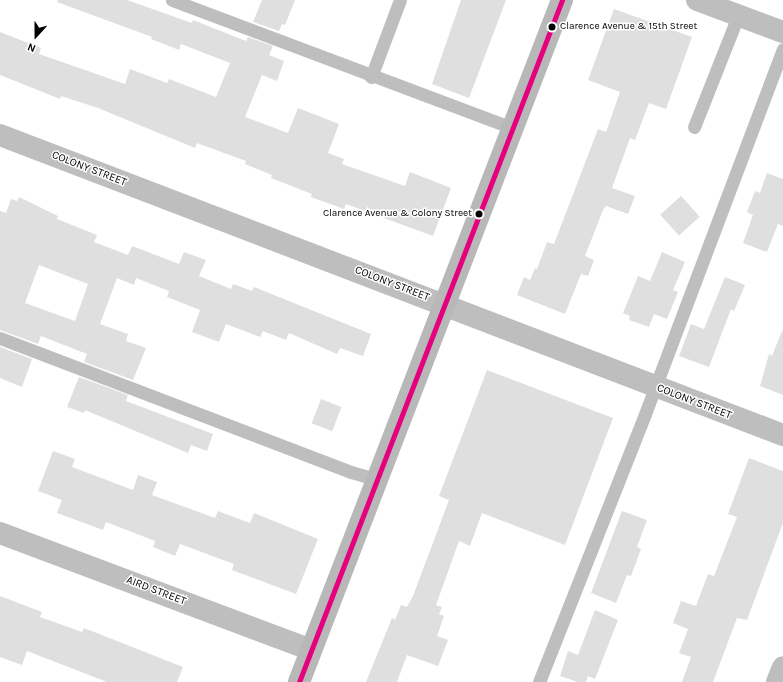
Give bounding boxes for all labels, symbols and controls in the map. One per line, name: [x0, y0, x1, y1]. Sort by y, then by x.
north arrow: [16, 16, 56, 56]
place label: Clarence Avenue & 15th Street: [560, 21, 697, 33]
marker: Clarence Avenue & 15th Street: [547, 22, 557, 32]
text: N: [26, 40, 38, 55]
street label: COLONY STREET: [50, 149, 128, 189]
place label: Clarence Avenue & Colony Street: [323, 208, 472, 220]
marker: Clarence Avenue & Colony Street: [474, 209, 484, 219]
street label: COLONY STREET: [353, 264, 431, 304]
street label: COLONY STREET: [655, 382, 733, 422]
street label: AIRD STREET: [124, 574, 188, 608]

